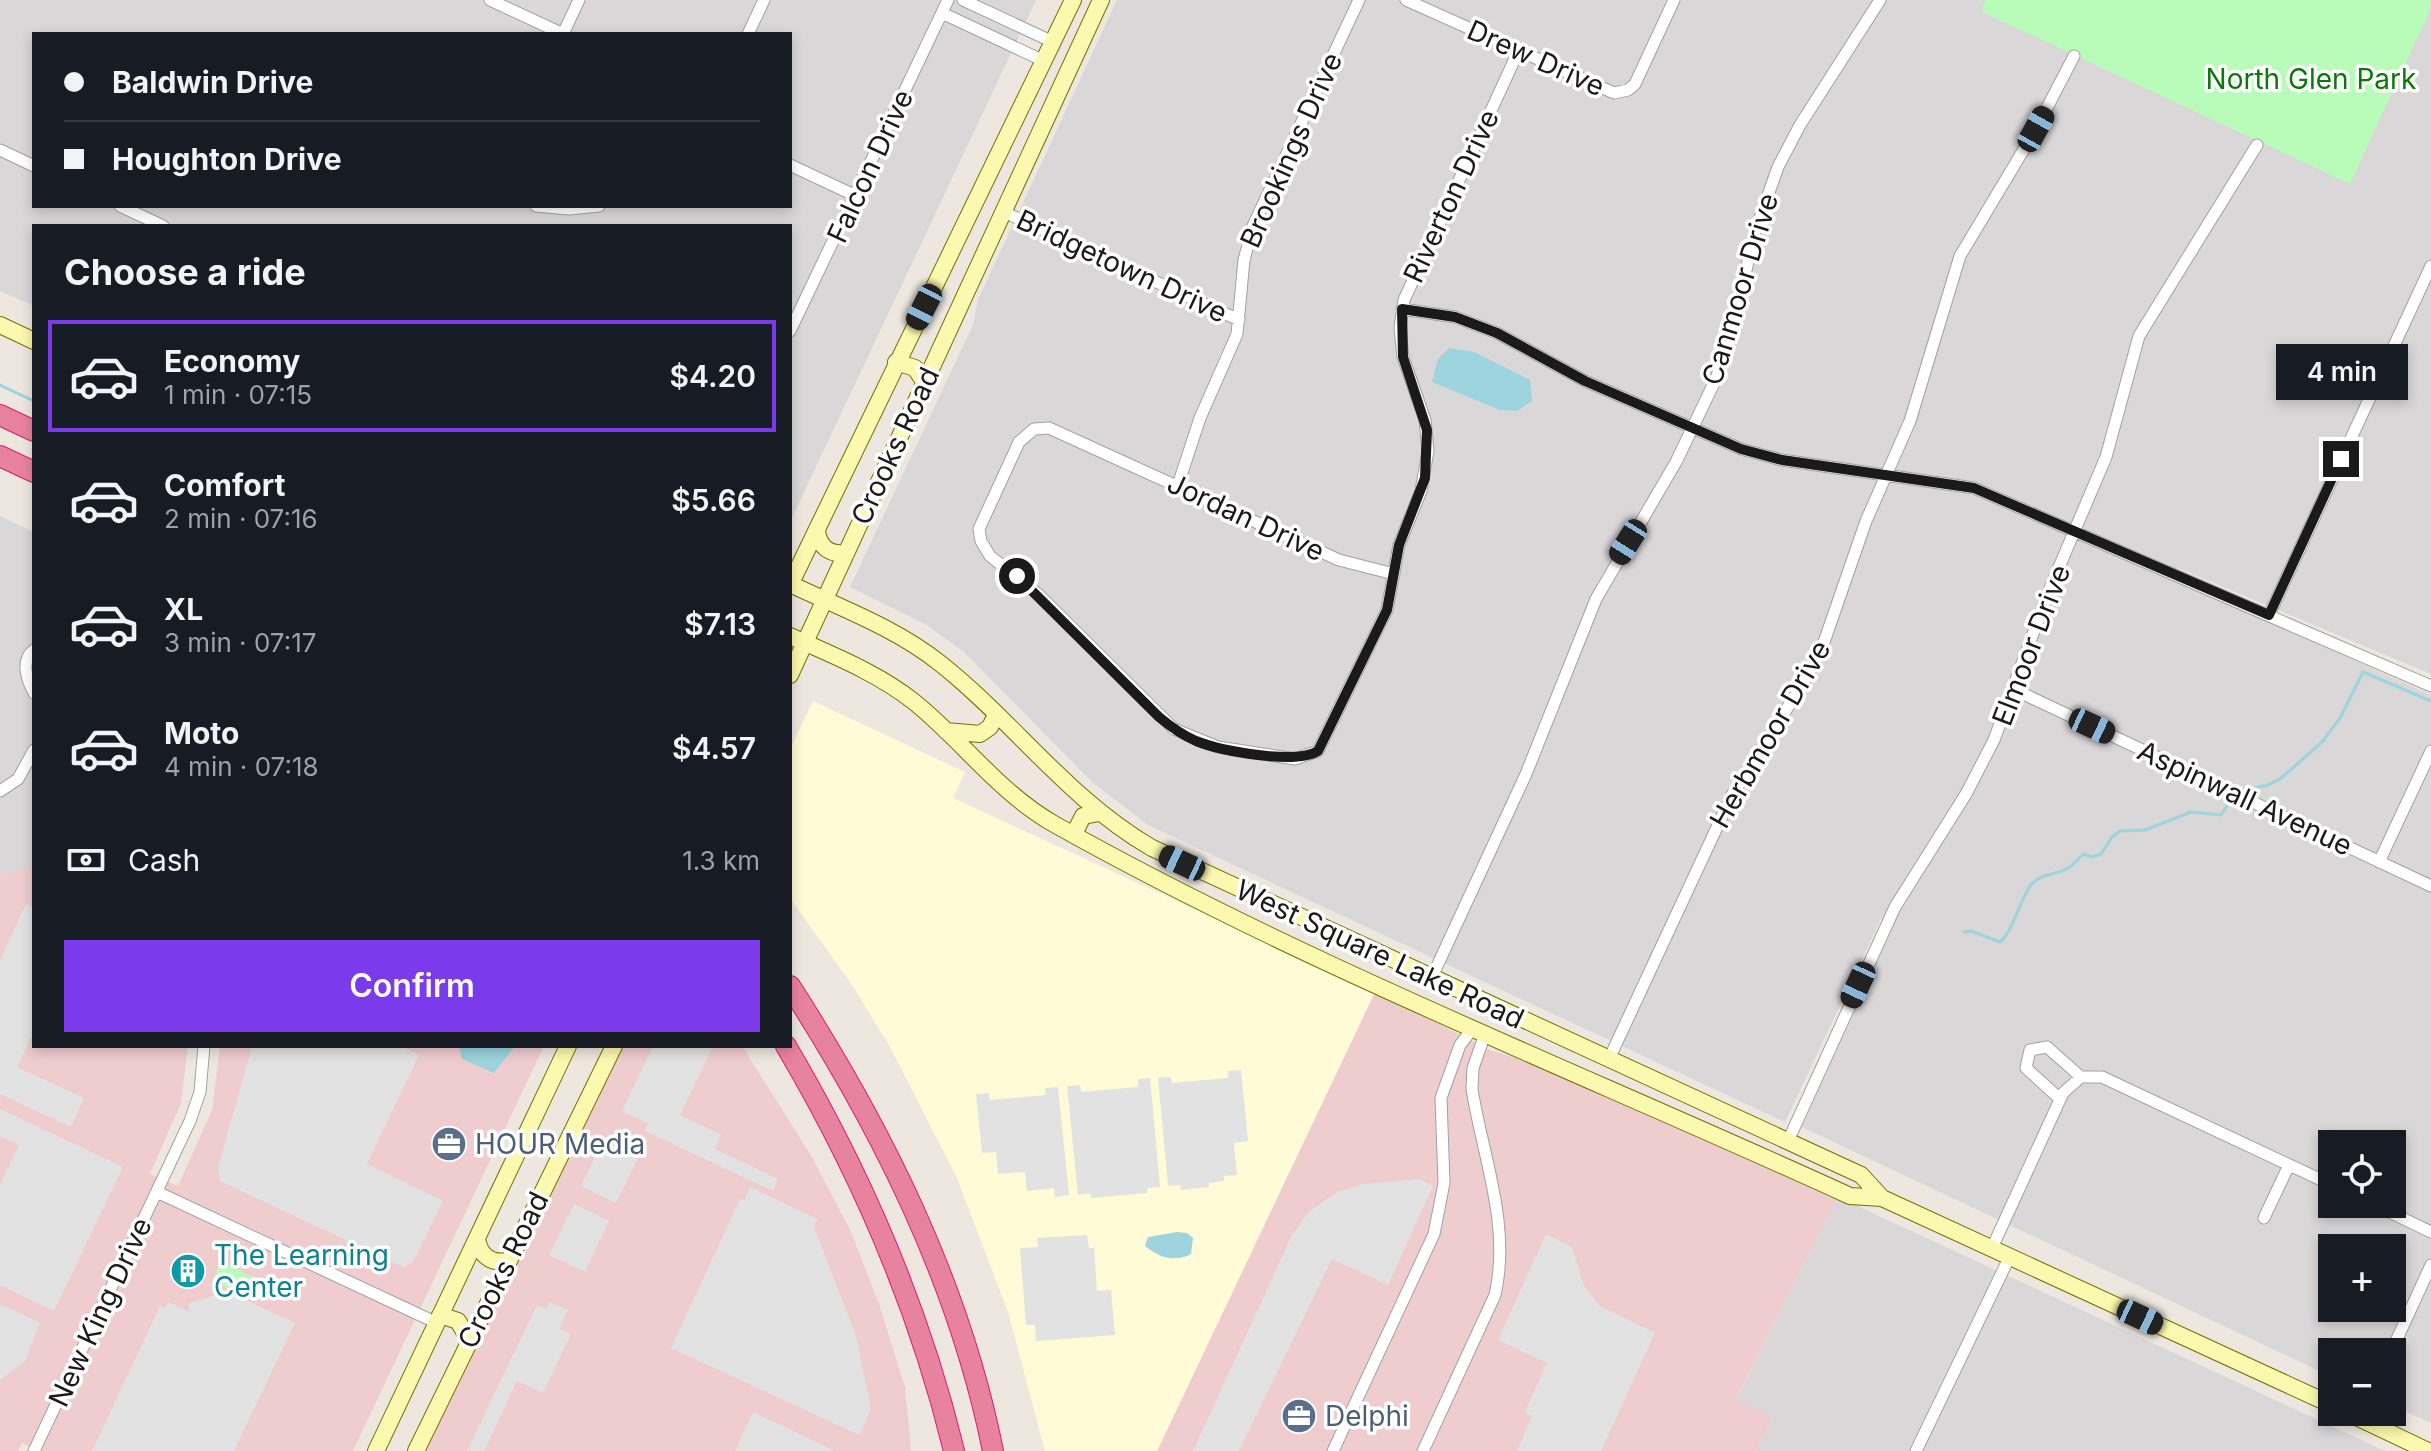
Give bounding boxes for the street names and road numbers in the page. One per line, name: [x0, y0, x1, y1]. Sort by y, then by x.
street label: Drew Drive: [1462, 13, 1610, 103]
street label: Brookings Drive: [1233, 47, 1349, 253]
street label: Falcon Drive: [820, 84, 920, 248]
street label: Riverton Drive: [1396, 104, 1506, 288]
street label: Canmoor Drive: [1695, 189, 1785, 389]
street label: Bridgetown Drive: [1011, 202, 1233, 330]
street label: Crooks Road: [844, 362, 946, 530]
street label: Jordan Drive: [1162, 466, 1330, 568]
street label: Elmoor Drive: [1985, 560, 2077, 730]
street label: Herbmoor Drive: [1702, 634, 1838, 834]
street label: Aspinwall Avenue: [2132, 733, 2358, 863]
street label: West Square Lake Road: [1231, 872, 1529, 1036]
street label: Crooks Road: [451, 1186, 555, 1354]
street label: New King Drive: [41, 1212, 159, 1412]

